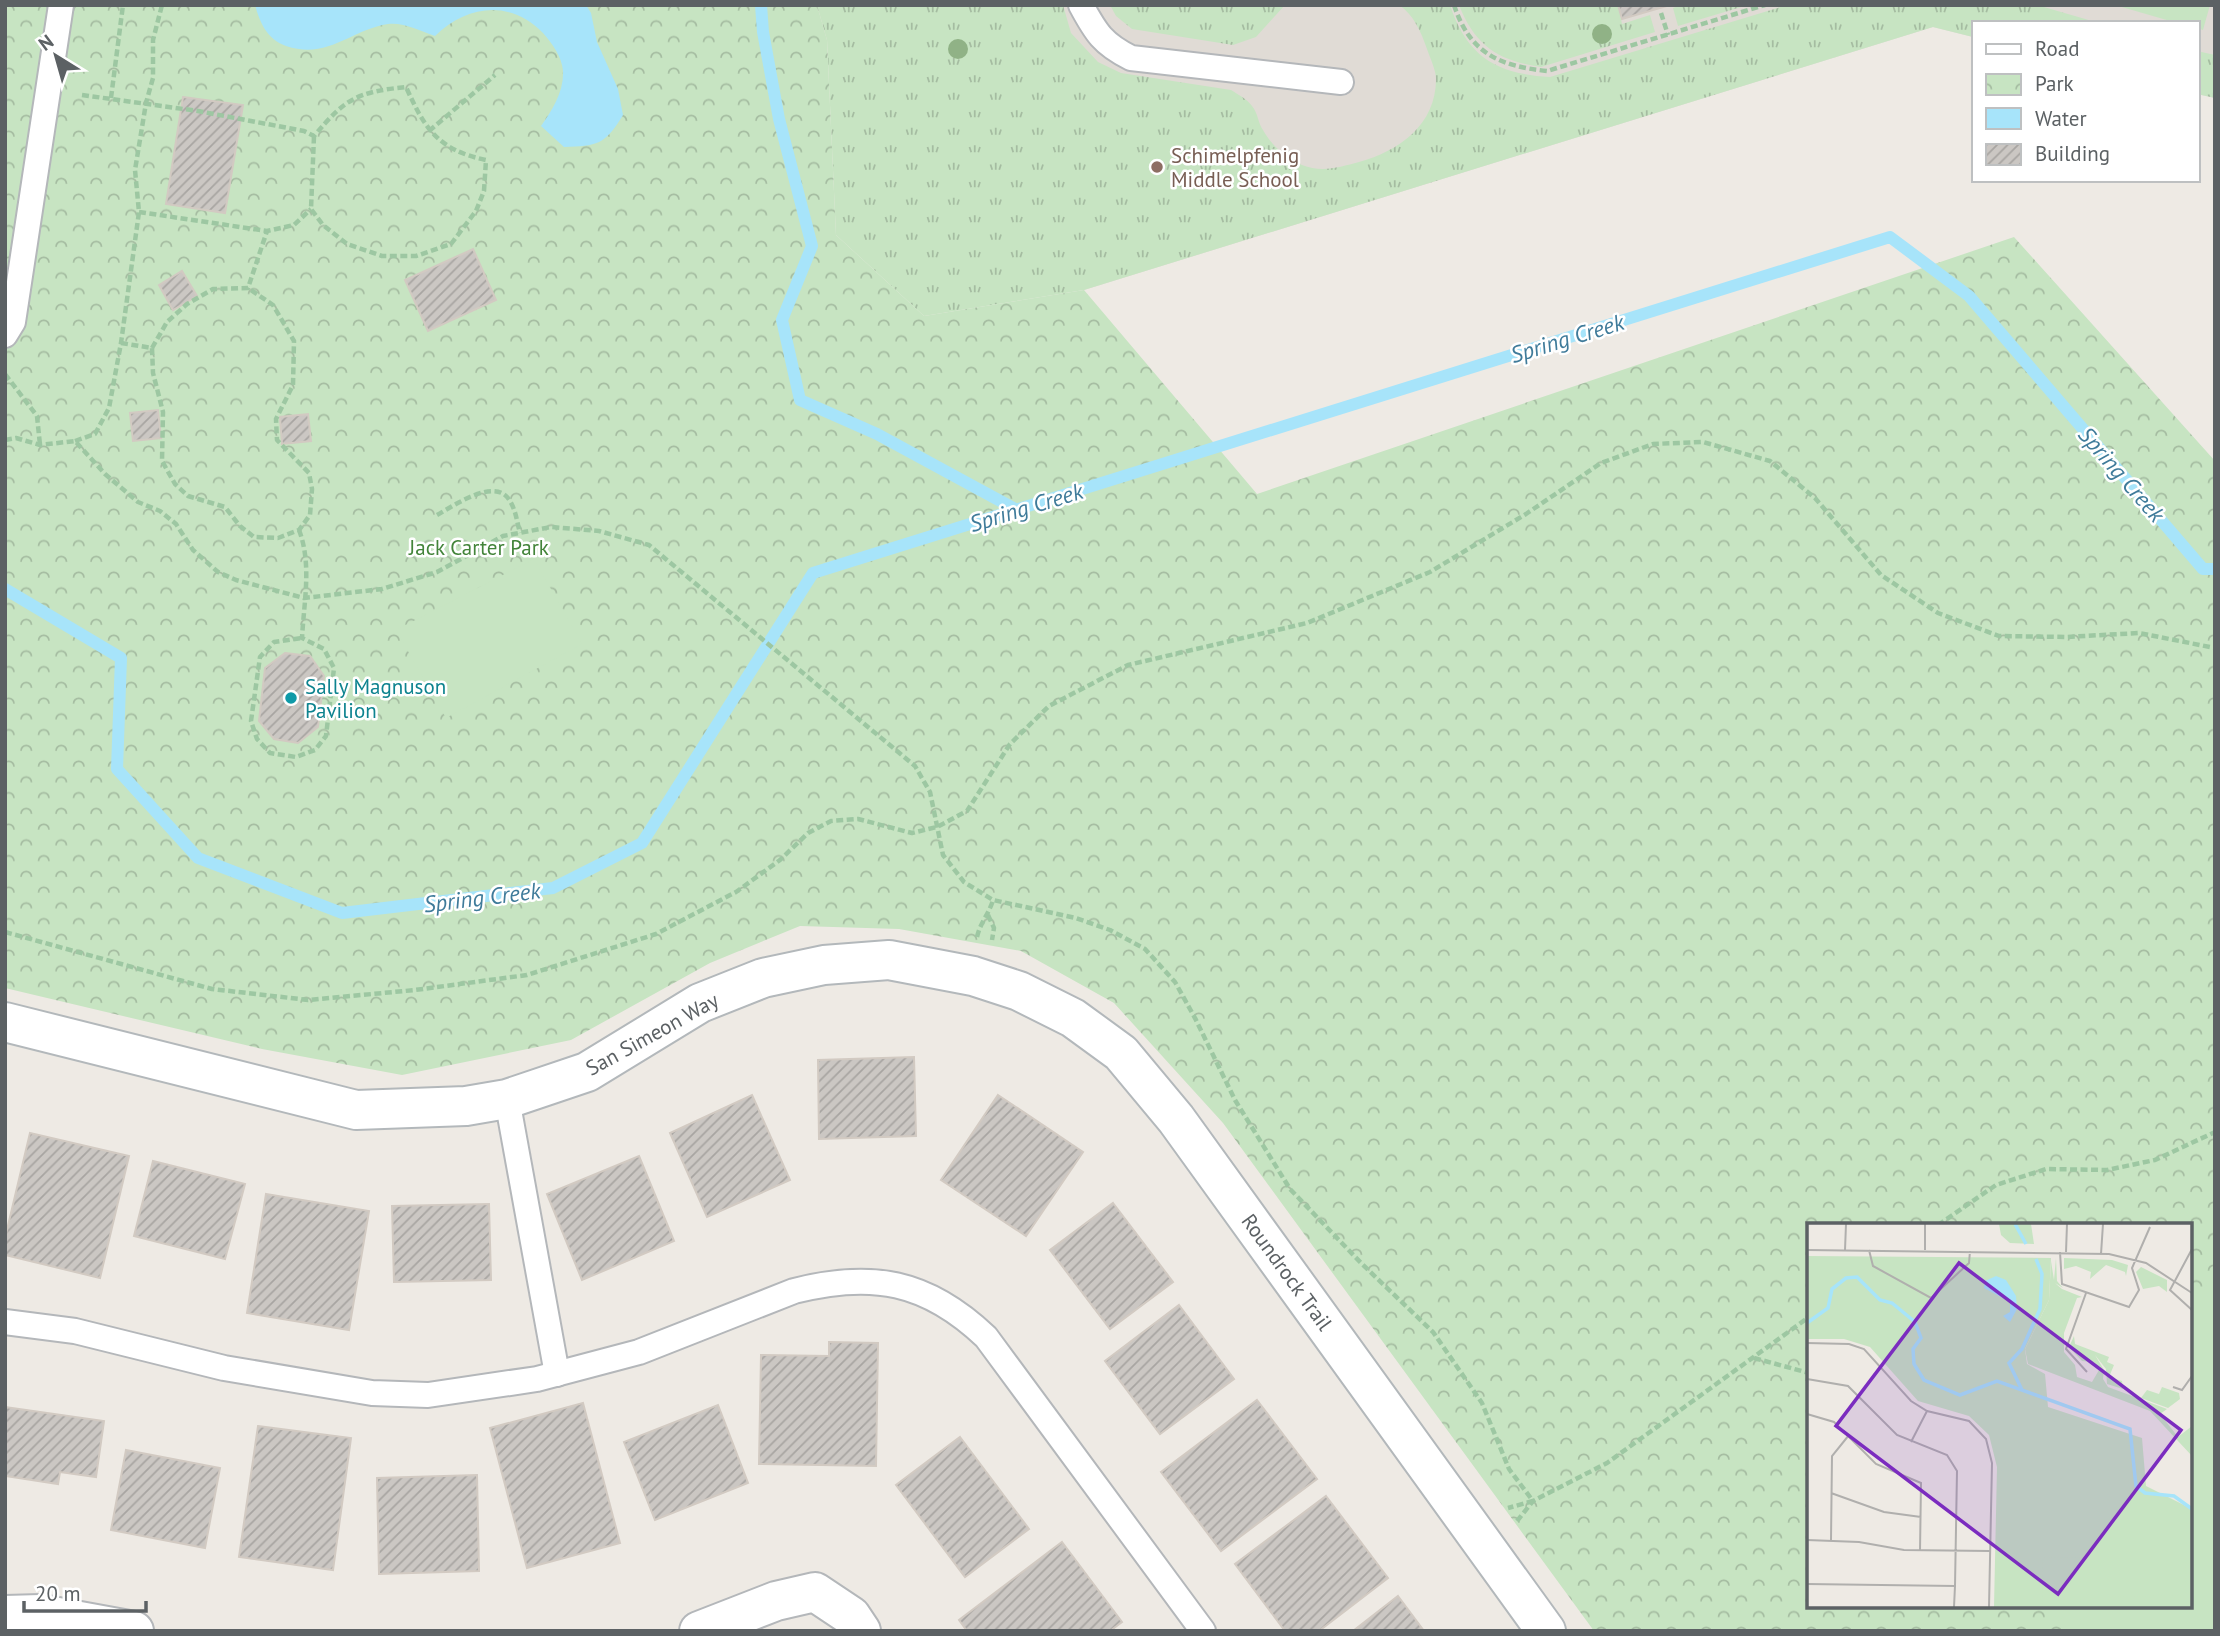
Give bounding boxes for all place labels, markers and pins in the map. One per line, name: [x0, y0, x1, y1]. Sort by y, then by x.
place label: Schimelpfenig Middle School: [1171, 142, 1299, 193]
marker: Schimelpfenig Middle School: [1149, 159, 1165, 175]
place label: Sally Magnuson Pavilion: [305, 673, 446, 724]
marker: Sally Magnuson Pavilion: [283, 690, 299, 706]

